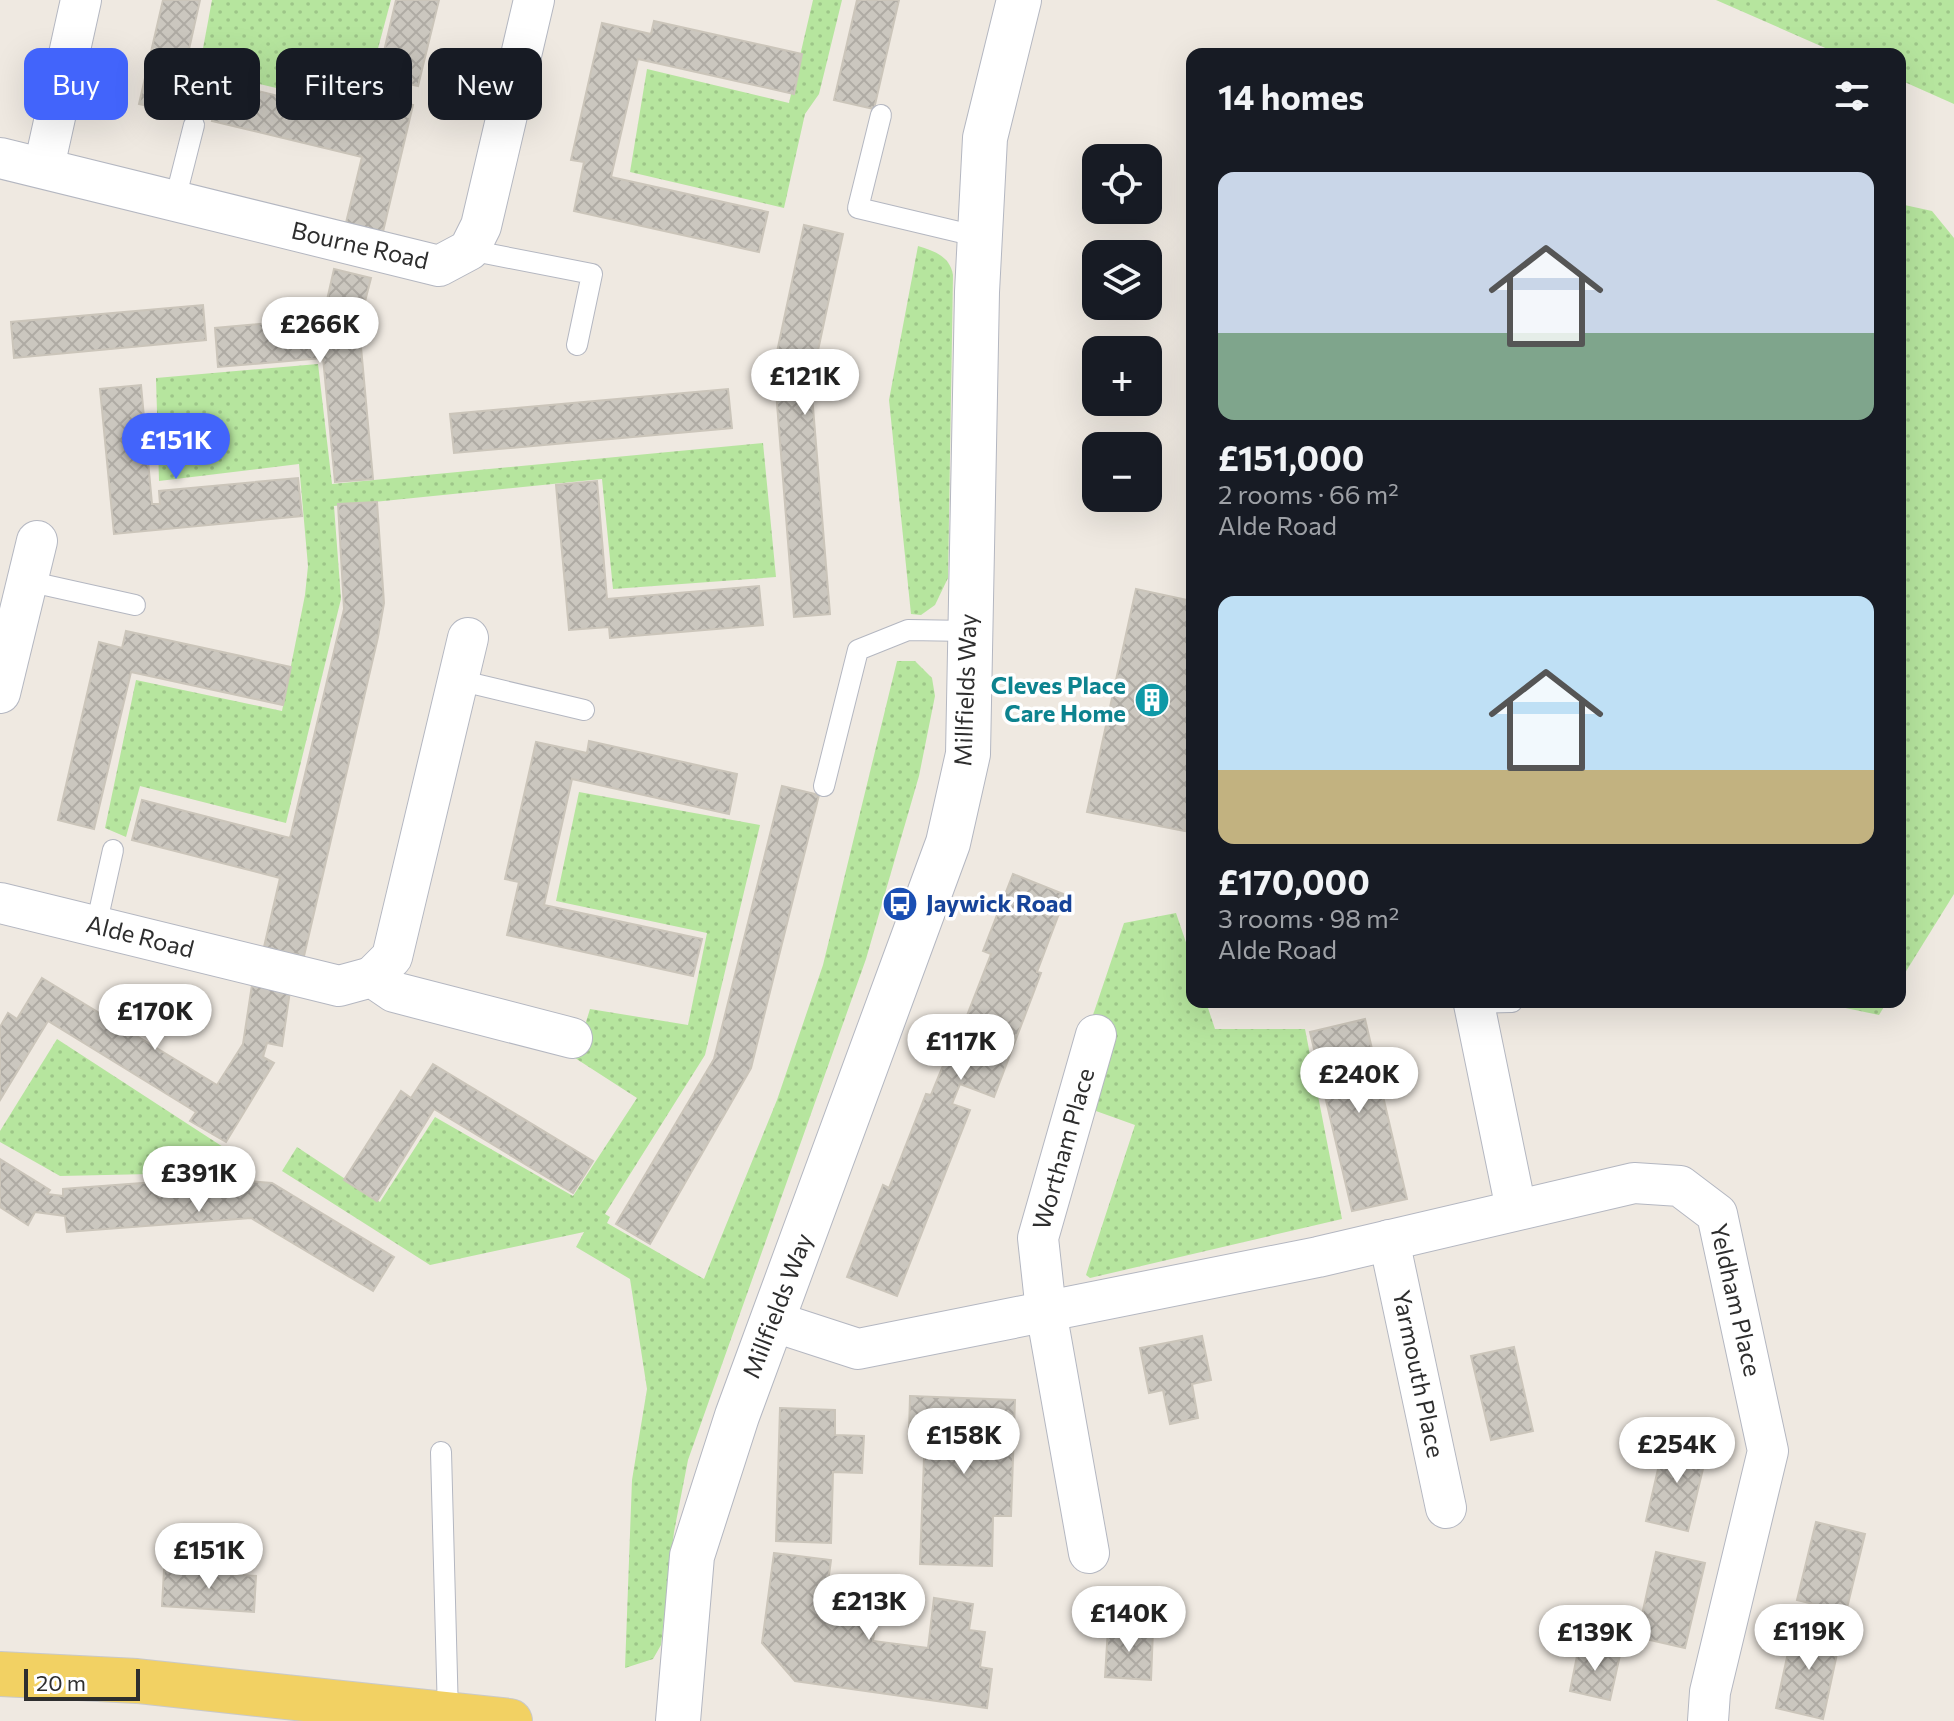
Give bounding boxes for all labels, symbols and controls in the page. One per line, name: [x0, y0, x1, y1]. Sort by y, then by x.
chip: Buy: [24, 48, 128, 120]
chip: Rent: [144, 48, 260, 120]
chip: Filters: [276, 48, 412, 120]
chip: New: [428, 48, 542, 120]
icon: filters: [1830, 74, 1874, 118]
text: 14 homes: [1218, 75, 1364, 117]
map controls: [1082, 144, 1162, 512]
button: locate: [1082, 144, 1162, 224]
street label: Bourne Road: [289, 215, 432, 274]
icon: home: [1474, 224, 1618, 368]
button: layers: [1082, 240, 1162, 320]
pin: £266K: [264, 297, 376, 365]
text: £266K: [280, 307, 360, 338]
button: +: [1082, 336, 1162, 416]
pin: £121K: [749, 349, 861, 417]
text: £121K: [769, 359, 841, 390]
pin: £151K: [120, 413, 232, 481]
text: £151K: [140, 423, 212, 454]
button: −: [1082, 432, 1162, 512]
text: £151,000: [1218, 436, 1364, 478]
text: 2 rooms · 66 m²: [1218, 478, 1399, 509]
text: Alde Road: [1218, 509, 1337, 540]
street label: Millfields Way: [947, 613, 982, 767]
icon: home: [1474, 648, 1618, 792]
place label: Cleves Place Care Home: [991, 670, 1126, 727]
building icon: Cleves Place Care Home: [1133, 681, 1171, 719]
text: £170,000: [1218, 860, 1370, 902]
bus stop icon: Jaywick Road: [881, 885, 919, 923]
place label: Jaywick Road: [926, 888, 1073, 917]
text: 3 rooms · 98 m²: [1218, 902, 1399, 933]
street label: Alde Road: [84, 908, 197, 963]
text: Alde Road: [1218, 933, 1337, 964]
pin: £170K: [99, 984, 211, 1052]
text: £170K: [117, 994, 193, 1025]
pin: £117K: [905, 1014, 1017, 1082]
text: £117K: [925, 1024, 997, 1055]
pin: £240K: [1303, 1047, 1415, 1115]
text: £240K: [1318, 1057, 1400, 1088]
street label: Wortham Place: [1026, 1064, 1099, 1233]
pin: £391K: [143, 1146, 255, 1214]
text: £391K: [161, 1156, 237, 1187]
street label: Yeldham Place: [1705, 1220, 1768, 1379]
street label: Millfields Way: [736, 1229, 818, 1382]
street label: Yarmouth Place: [1388, 1287, 1451, 1460]
pin: £158K: [908, 1408, 1020, 1476]
pin: £254K: [1621, 1417, 1733, 1485]
text: £158K: [926, 1418, 1002, 1449]
text: £254K: [1637, 1427, 1717, 1458]
pin: £151K: [153, 1523, 265, 1591]
text: £151K: [173, 1533, 245, 1564]
pin: £213K: [813, 1574, 925, 1642]
text: £213K: [831, 1584, 907, 1615]
pin: £140K: [1073, 1586, 1185, 1654]
text: £140K: [1090, 1596, 1168, 1627]
pin: £119K: [1753, 1604, 1865, 1672]
pin: £139K: [1539, 1605, 1651, 1673]
text: £119K: [1773, 1614, 1845, 1645]
text: £139K: [1557, 1615, 1633, 1646]
scale bar: [24, 1665, 140, 1701]
text: 20 m: [36, 1669, 86, 1696]

